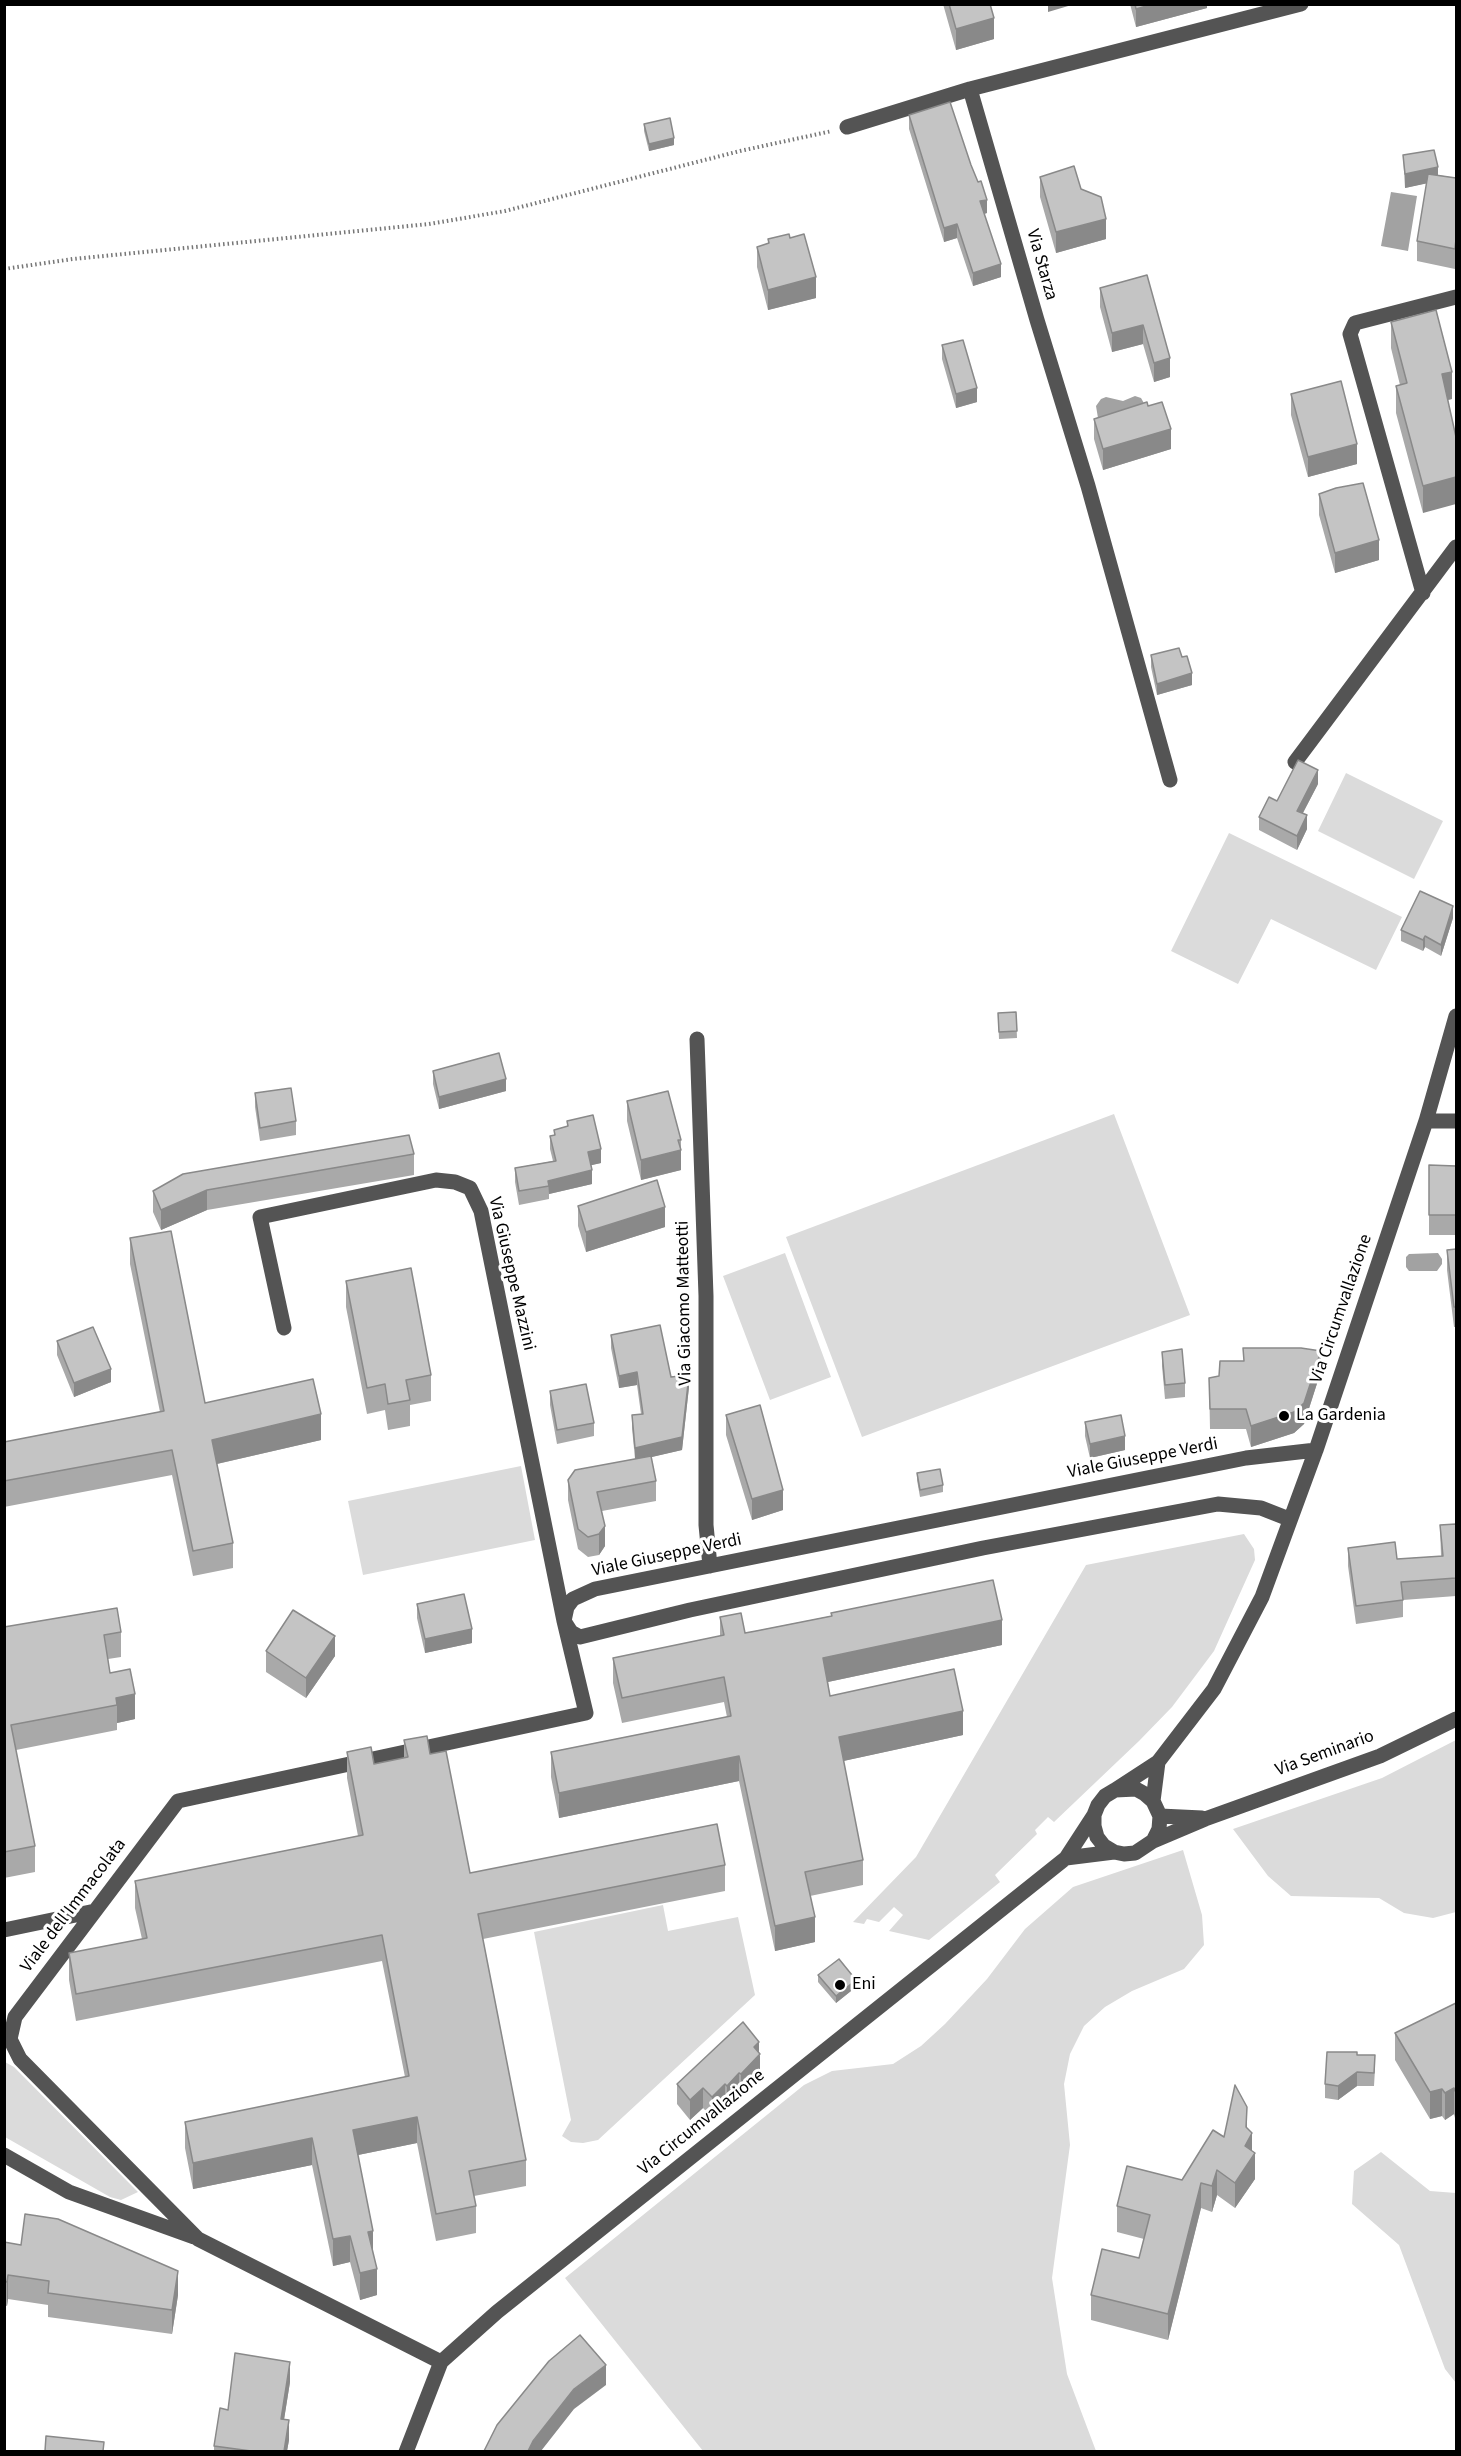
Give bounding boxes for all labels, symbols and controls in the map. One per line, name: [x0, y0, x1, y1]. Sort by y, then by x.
street label: Via Starza: [1021, 227, 1061, 303]
street label: Via Giuseppe Mazzini: [483, 1195, 539, 1353]
street label: Via Giacomo Matteotti: [673, 1220, 697, 1386]
street label: Via Circumvallazione: [1306, 1232, 1378, 1386]
place label: La Gardenia: [1296, 1405, 1386, 1427]
marker: La Gardenia: [1277, 1409, 1291, 1423]
street label: Viale Giuseppe Verdi: [1066, 1434, 1220, 1484]
street label: Viale Giuseppe Verdi: [590, 1530, 744, 1582]
street label: Via Seminario: [1273, 1726, 1377, 1782]
street label: Viale dell'Immacolata: [17, 1835, 131, 1977]
place label: Eni: [852, 1974, 876, 1996]
marker: Eni: [833, 1978, 847, 1992]
street label: Via Circumvallazione: [635, 2066, 769, 2180]

